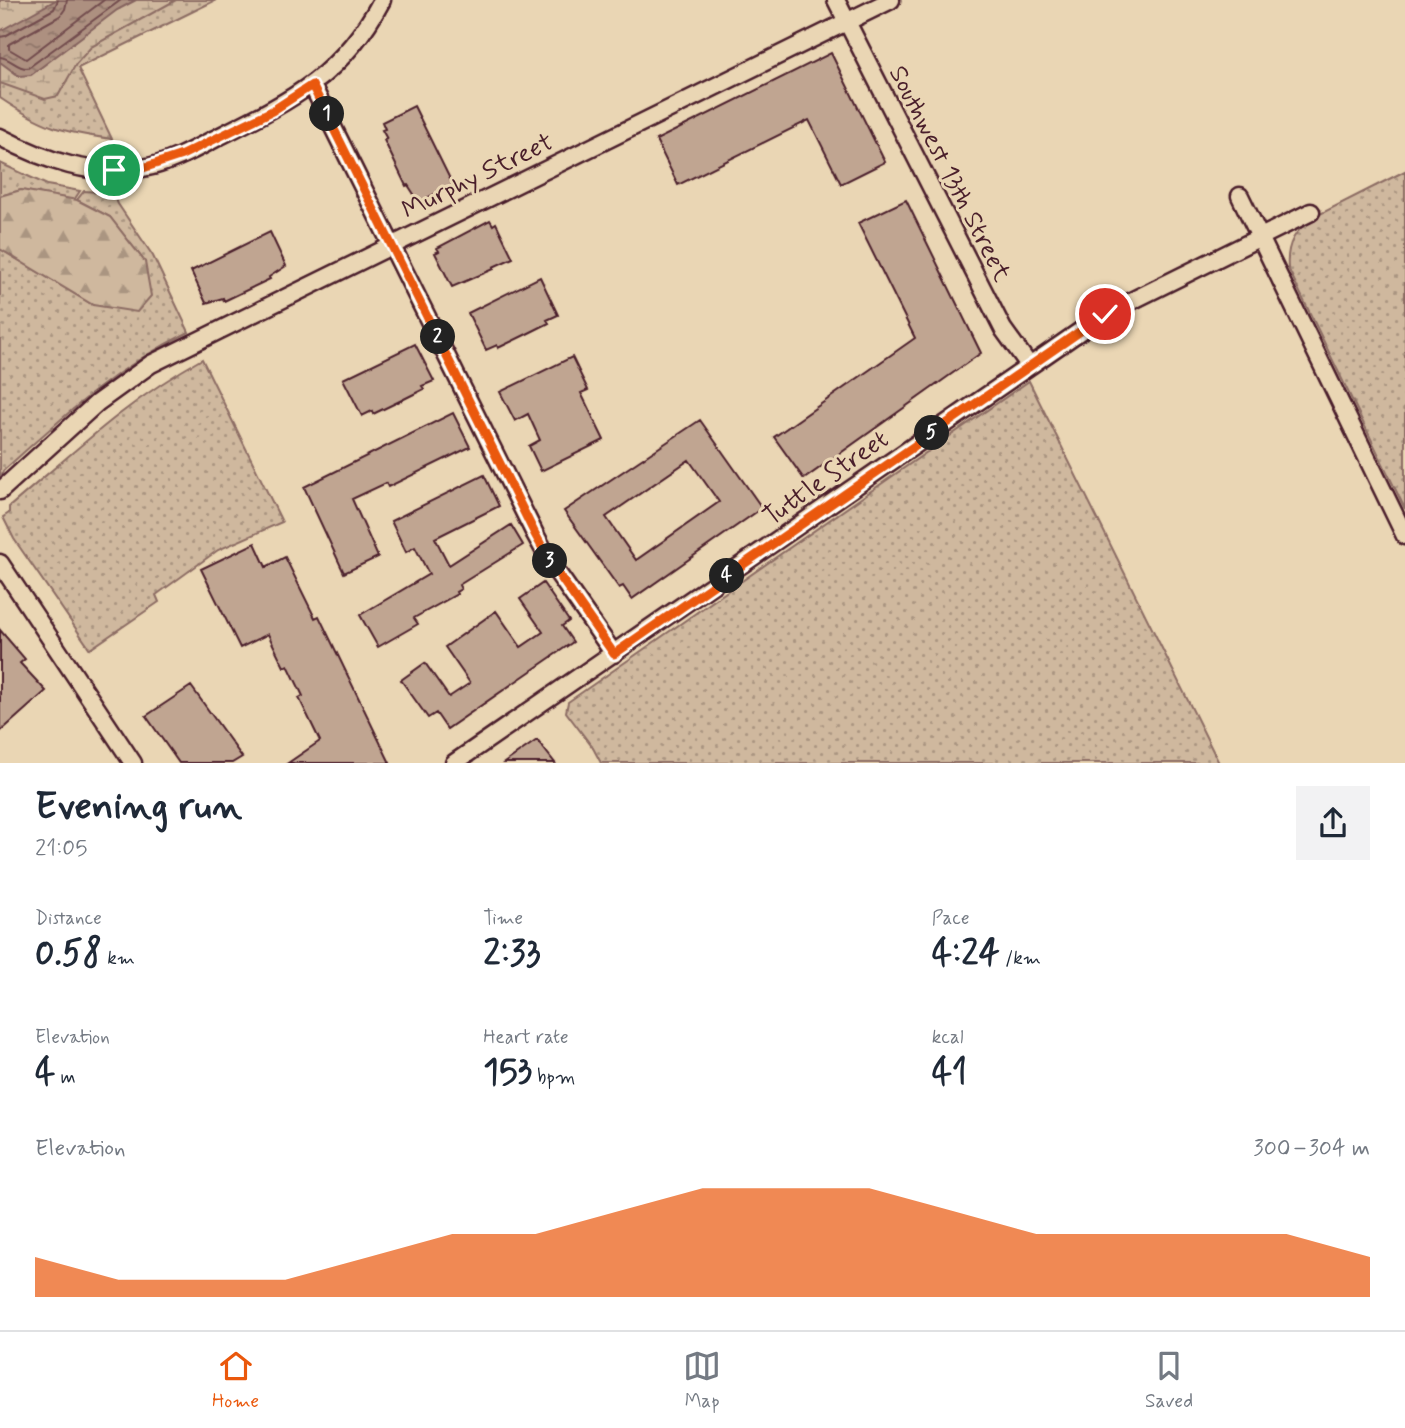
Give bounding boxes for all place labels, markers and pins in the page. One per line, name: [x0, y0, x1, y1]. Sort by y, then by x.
pin: 1: [310, 96, 344, 132]
pin: [84, 140, 144, 200]
pin: [1075, 284, 1135, 344]
pin: 2: [420, 320, 456, 354]
pin: 5: [914, 416, 950, 450]
pin: 3: [532, 544, 568, 578]
pin: 4: [710, 558, 744, 594]

